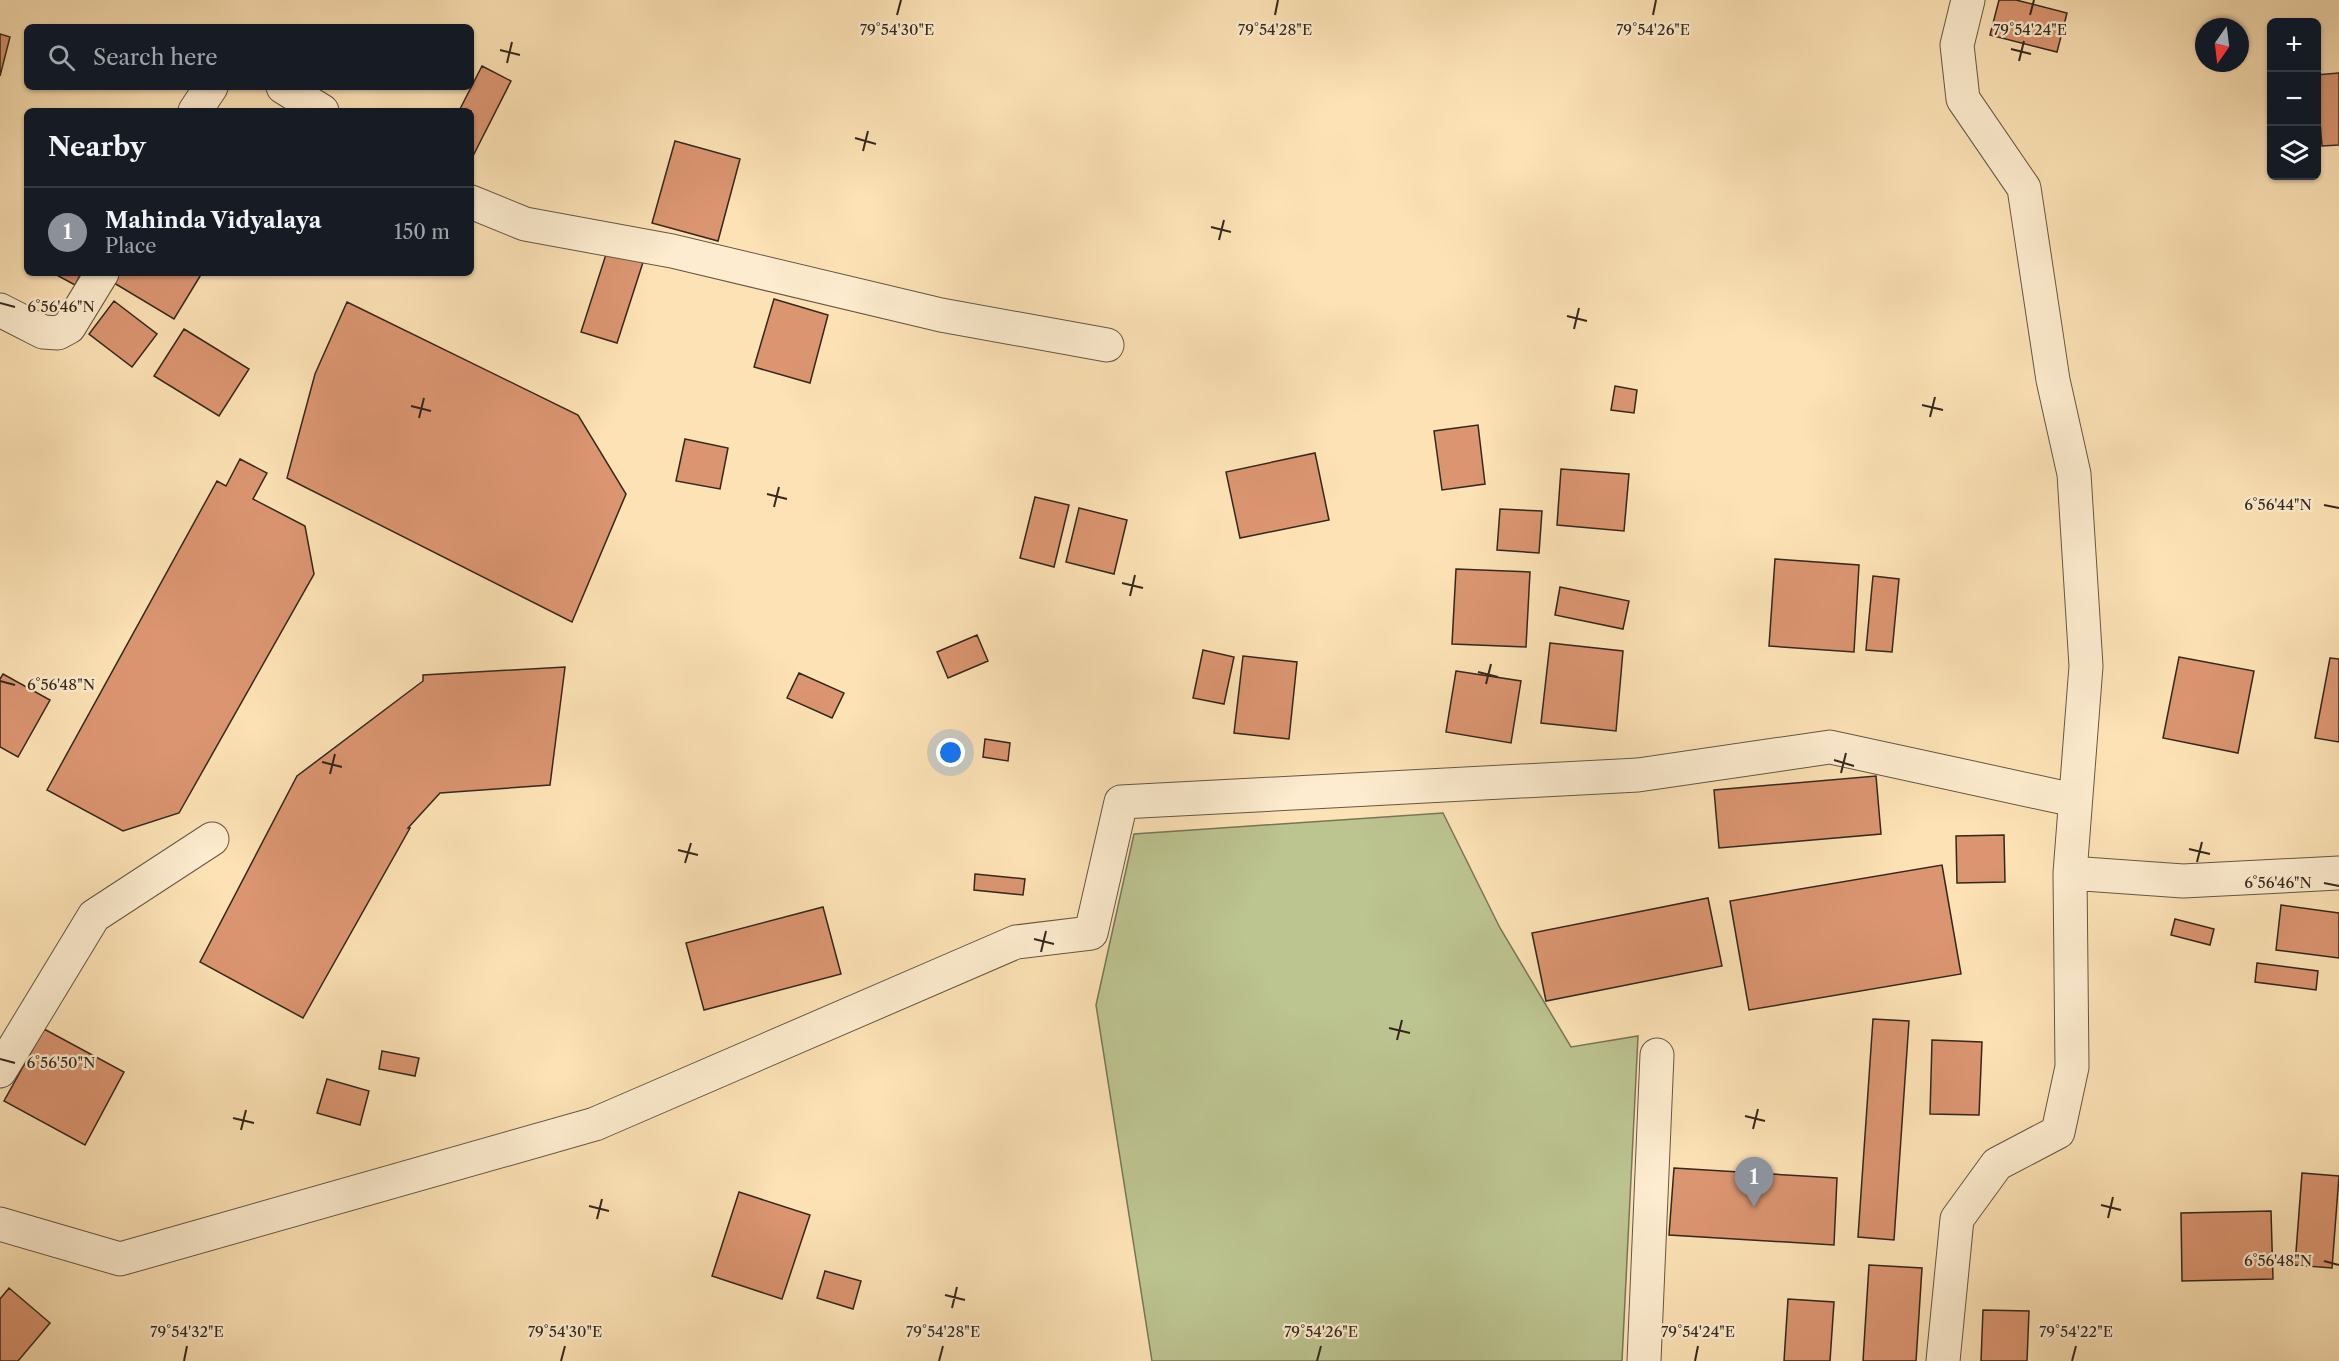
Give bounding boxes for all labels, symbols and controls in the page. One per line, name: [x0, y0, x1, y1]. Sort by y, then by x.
north arrow: [2195, 18, 2249, 72]
map controls: [2267, 18, 2321, 180]
button: +: [2267, 18, 2321, 72]
text: 79°54'30"E: [860, 20, 934, 39]
text: 79°54'28"E: [1238, 20, 1312, 39]
text: 79°54'26"E: [1616, 20, 1690, 39]
text: 79°54'24"E: [1993, 20, 2067, 39]
search box: [24, 24, 474, 90]
icon: search: [45, 41, 78, 74]
text: Search here: [93, 44, 218, 71]
button: −: [2267, 72, 2321, 126]
button: layers: [2267, 126, 2321, 180]
text: Nearby: [48, 131, 146, 163]
text: Mahinda Vidyalaya: [105, 207, 322, 234]
text: 1: [63, 220, 72, 244]
text: 150 m: [394, 220, 450, 244]
text: Place: [105, 234, 156, 258]
text: 6°56'46"N: [27, 297, 95, 316]
text: 6°56'44"N: [2244, 495, 2312, 514]
text: 6°56'48"N: [27, 675, 95, 694]
your location: [936, 738, 965, 767]
text: 6°56'46"N: [2244, 873, 2312, 892]
text: 6°56'50"N: [27, 1053, 95, 1072]
pin: 1: [1734, 1158, 1774, 1207]
text: 6°56'48"N: [2244, 1251, 2312, 1270]
text: 79°54'32"E: [150, 1322, 224, 1341]
text: 79°54'30"E: [528, 1322, 602, 1341]
text: 79°54'28"E: [906, 1322, 980, 1341]
text: 79°54'26"E: [1284, 1322, 1358, 1341]
text: 79°54'24"E: [1661, 1322, 1735, 1341]
text: 79°54'22"E: [2039, 1322, 2113, 1341]

